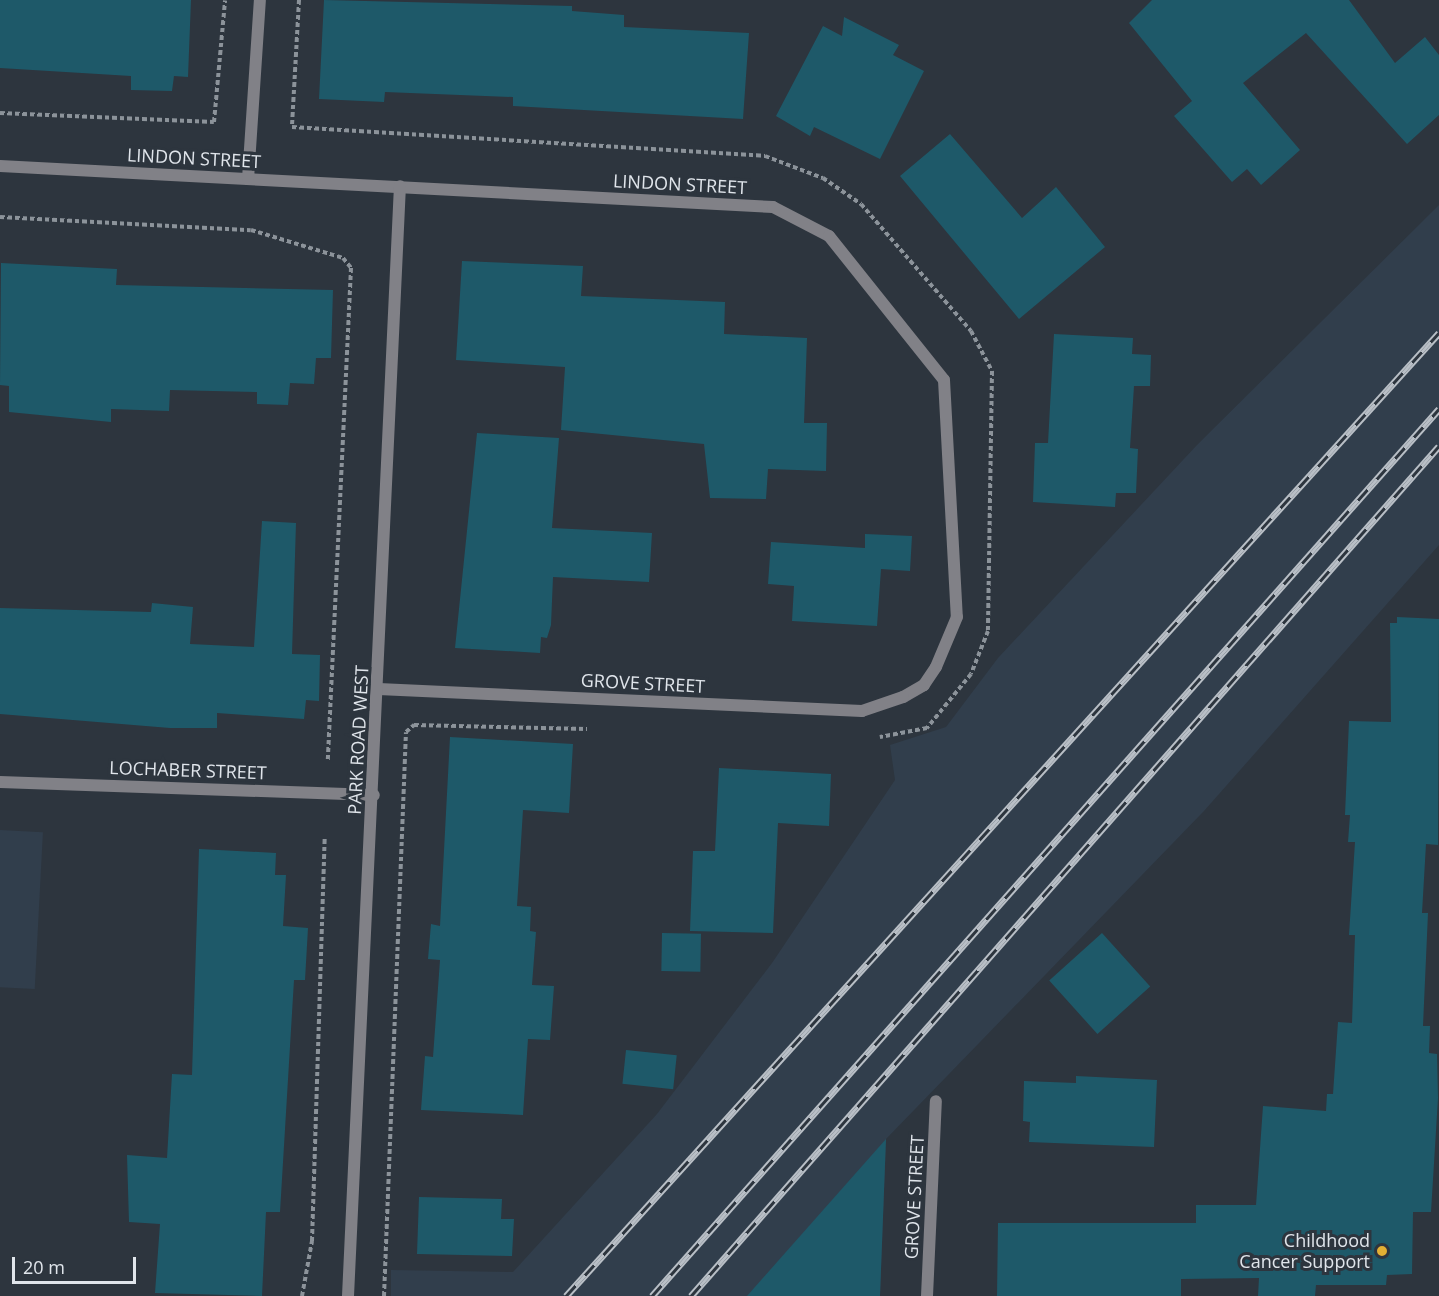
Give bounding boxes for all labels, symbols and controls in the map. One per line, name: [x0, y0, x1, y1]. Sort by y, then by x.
street label: LINDON STREET: [126, 144, 262, 172]
street label: LINDON STREET: [612, 170, 748, 198]
street label: PARK ROAD WEST: [343, 665, 373, 815]
street label: GROVE STREET: [580, 669, 706, 697]
street label: LOCHABER STREET: [109, 756, 267, 784]
street label: GROVE STREET: [900, 1134, 928, 1260]
place label: Childhood Cancer Support: [1239, 1230, 1370, 1272]
marker: Childhood Cancer Support: [1375, 1244, 1389, 1258]
scale bar: [15, 1245, 140, 1283]
text: 20 m: [23, 1255, 65, 1279]

